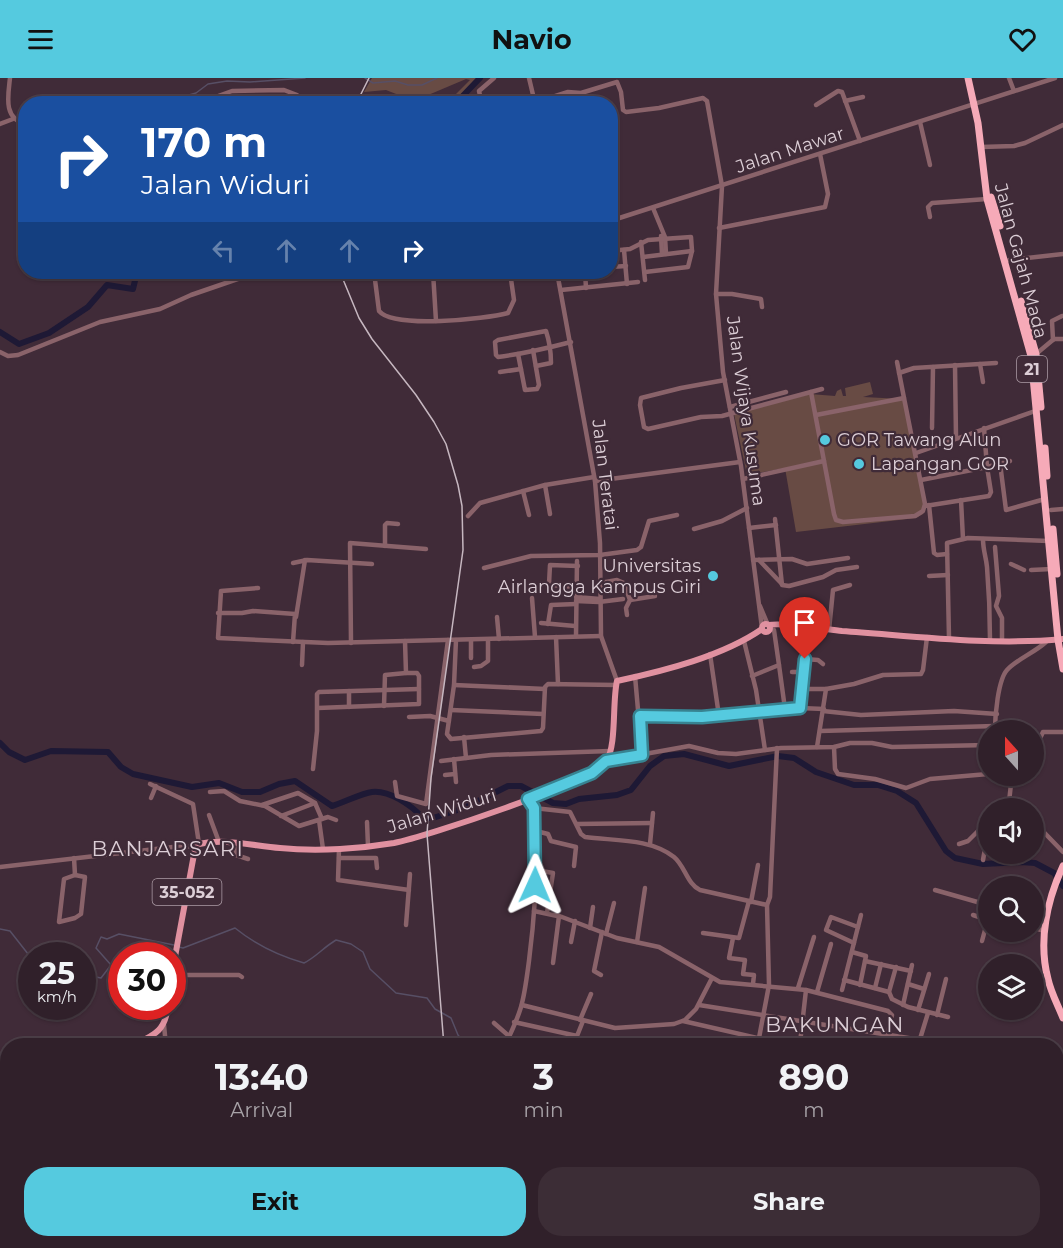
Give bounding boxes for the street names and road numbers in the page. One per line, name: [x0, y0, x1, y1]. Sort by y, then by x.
street label: Jalan Mawar: [732, 122, 847, 178]
street label: Jalan Gajah Mada: [989, 180, 1052, 341]
street label: Jalan Wijaya Kusuma: [722, 314, 770, 507]
road number: 21: [1017, 356, 1047, 382]
street label: Jalan Teratai: [587, 417, 623, 532]
street label: Jalan Widuri: [384, 784, 499, 838]
road number: 35-052: [152, 879, 222, 905]

